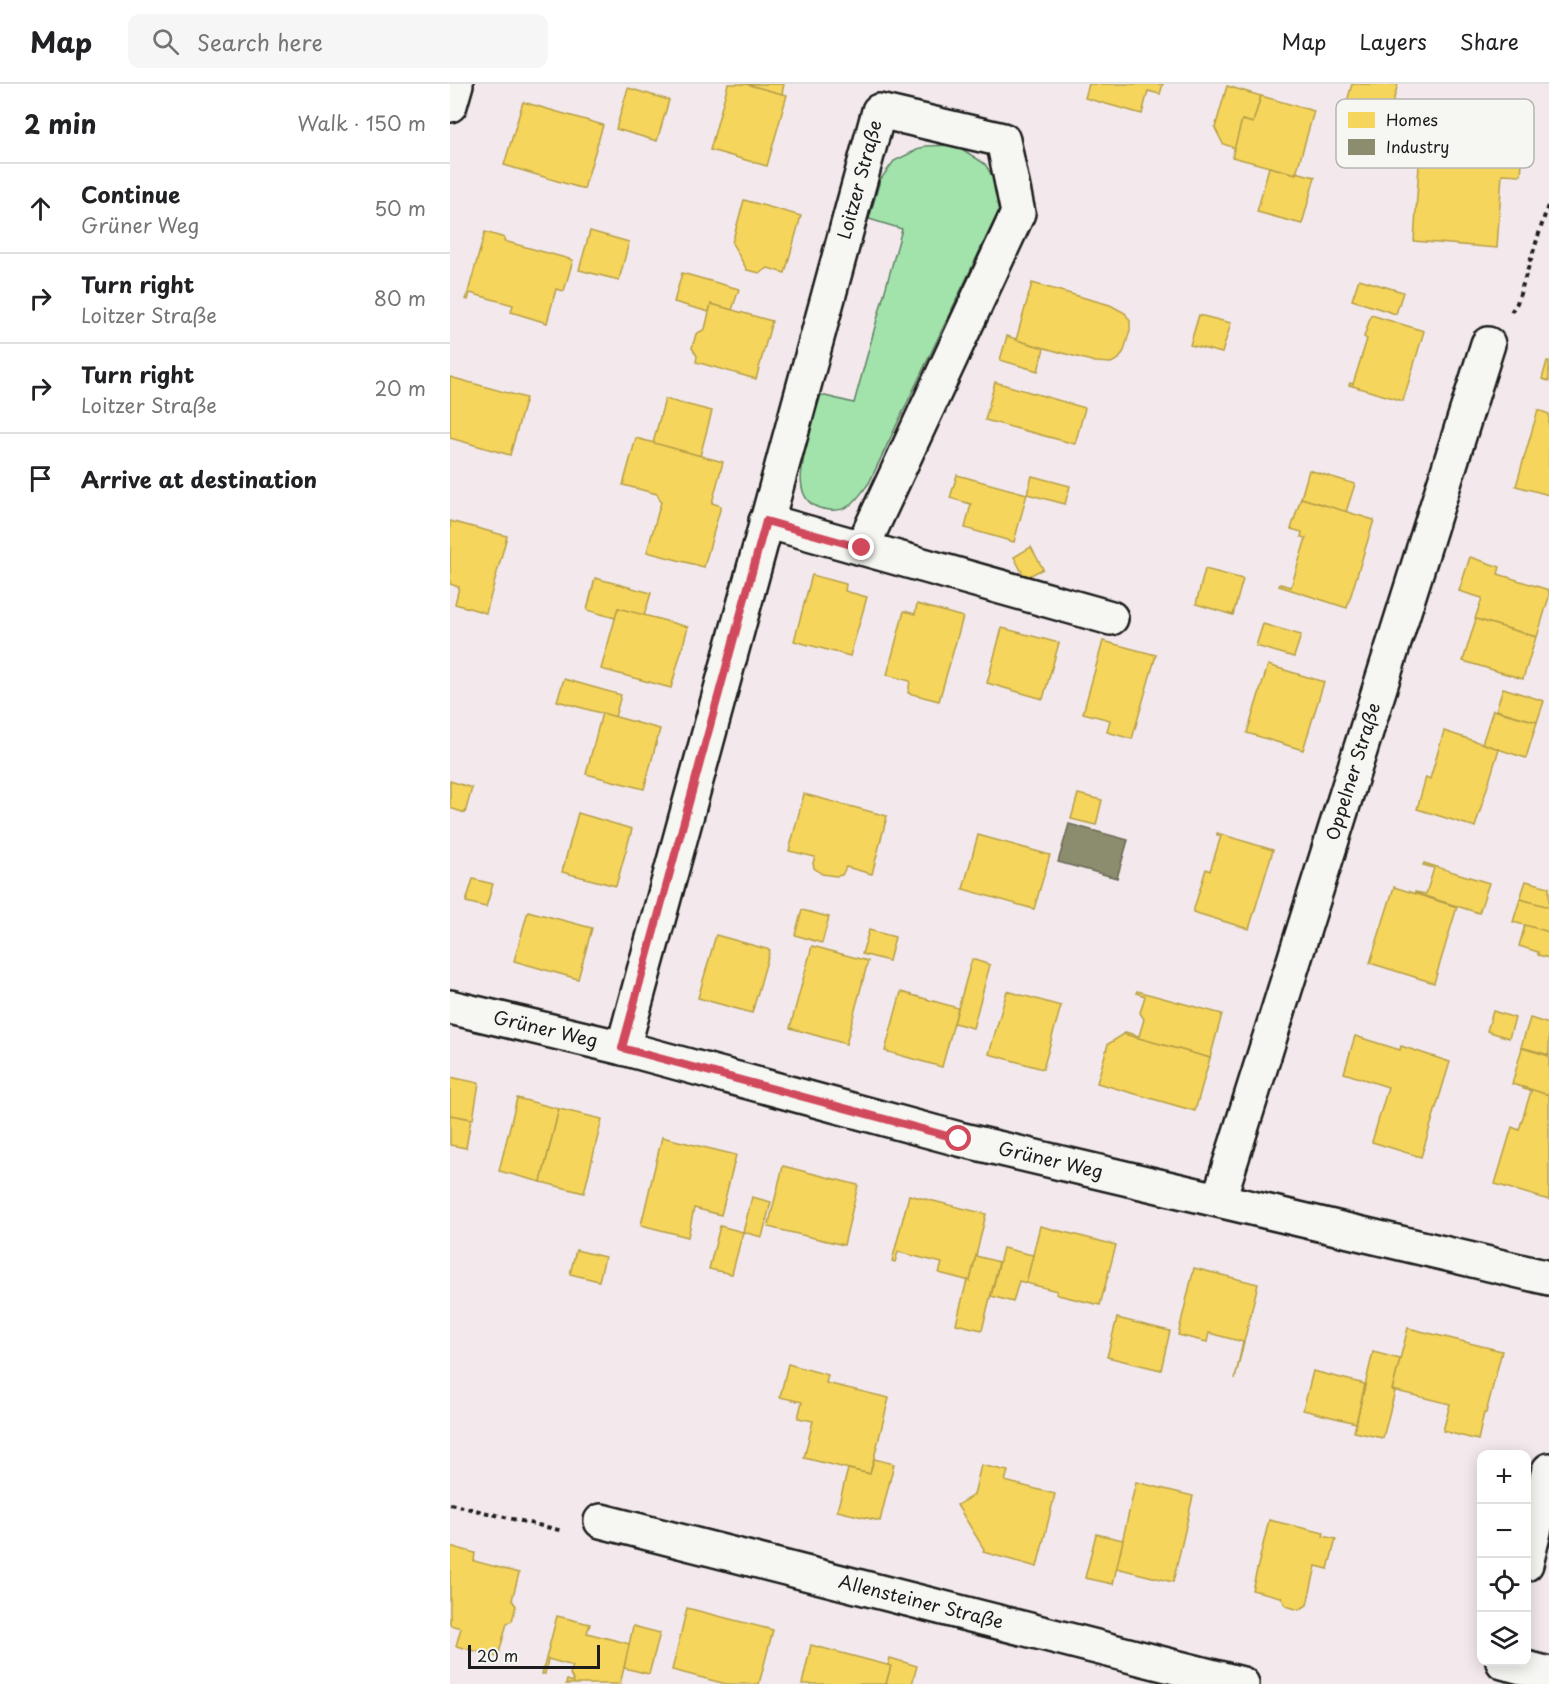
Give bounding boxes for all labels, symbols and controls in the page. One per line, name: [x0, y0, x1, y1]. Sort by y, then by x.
search box: [128, 14, 548, 68]
text: Map: [30, 20, 92, 63]
icon: search: [149, 25, 182, 58]
text: Search here: [197, 25, 323, 58]
text: Map: [1282, 25, 1326, 57]
text: Layers: [1359, 25, 1427, 57]
text: Share: [1460, 25, 1519, 57]
legend: [1336, 99, 1534, 168]
text: 2 min: [24, 104, 97, 143]
text: Homes: [1386, 107, 1438, 131]
text: Walk · 150 m: [297, 108, 426, 138]
street label: Loitzer Straße: [830, 117, 888, 242]
text: Industry: [1386, 134, 1449, 158]
text: Continue: [81, 177, 180, 210]
icon: ahead: [24, 192, 57, 225]
text: 50 m: [374, 193, 426, 223]
text: Grüner Weg: [81, 210, 199, 240]
text: Turn right: [81, 267, 194, 300]
icon: right: [24, 282, 57, 315]
text: 80 m: [374, 283, 426, 313]
text: Loitzer Straße: [81, 300, 217, 330]
text: Turn right: [81, 357, 194, 390]
icon: right: [24, 372, 57, 405]
text: 20 m: [374, 373, 426, 403]
text: Loitzer Straße: [81, 390, 217, 420]
icon: arrive: [24, 462, 57, 495]
text: Arrive at destination: [81, 462, 317, 495]
route end: [848, 534, 874, 560]
street label: Oppelner Straße: [1318, 699, 1386, 844]
street label: Grüner Weg: [491, 1003, 601, 1054]
route start: [945, 1125, 971, 1151]
street label: Grüner Weg: [996, 1134, 1106, 1184]
map controls: [1477, 1450, 1531, 1666]
button: +: [1477, 1450, 1531, 1504]
button: −: [1477, 1504, 1531, 1558]
button: locate: [1477, 1558, 1531, 1612]
street label: Allensteiner Straße: [836, 1567, 1006, 1635]
button: layers: [1477, 1612, 1531, 1666]
scale bar: [468, 1642, 600, 1670]
text: 20 m: [477, 1643, 518, 1667]

